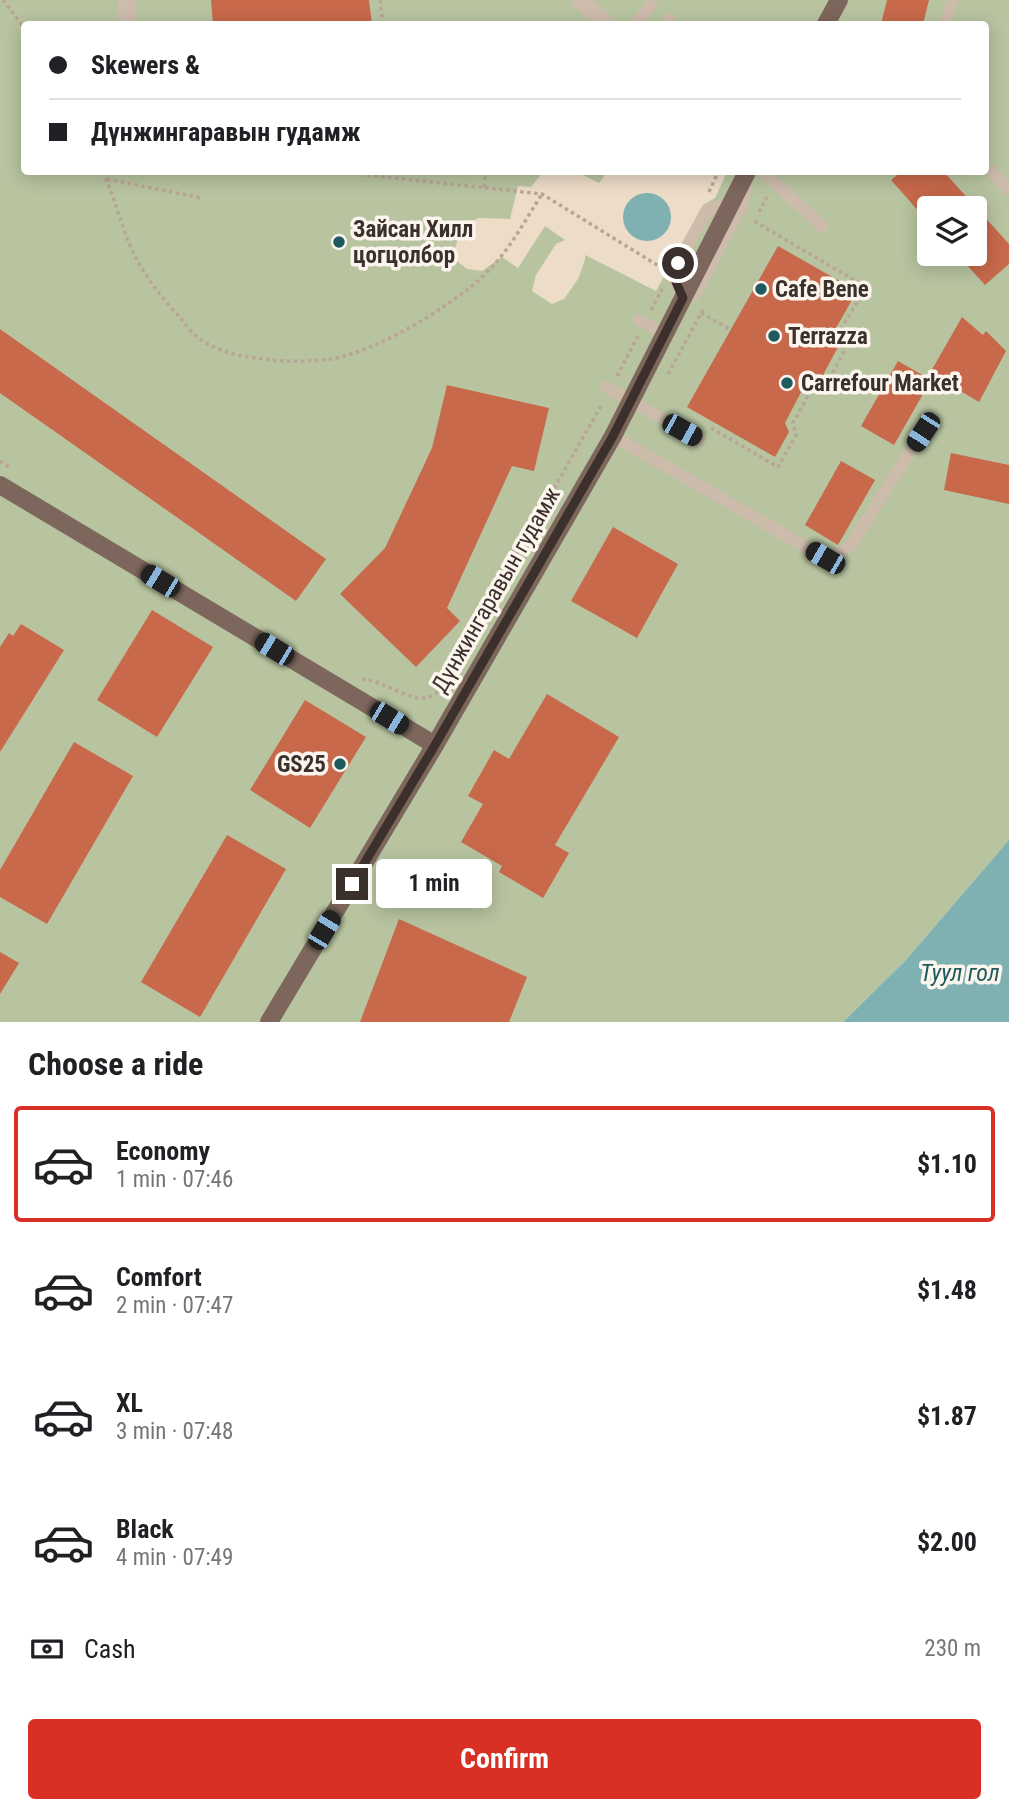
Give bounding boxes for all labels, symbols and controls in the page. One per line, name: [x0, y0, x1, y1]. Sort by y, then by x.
text: Skewers &: [91, 50, 200, 80]
text: Дүнжингаравын гудамж: [91, 117, 361, 147]
map controls: [917, 196, 987, 266]
button: layers: [917, 196, 987, 266]
place label: Зайсан Хилл цогцолбор: [353, 216, 473, 269]
marker: Зайсан Хилл цогцолбор: [331, 234, 347, 250]
route start: [662, 247, 694, 279]
place label: Cafe Bene: [775, 276, 869, 303]
marker: Cafe Bene: [753, 281, 769, 297]
place label: Terrazza: [788, 323, 868, 350]
marker: Terrazza: [766, 328, 782, 344]
place label: Carrefour Market: [801, 370, 959, 397]
marker: Carrefour Market: [779, 375, 795, 391]
car: [903, 409, 944, 455]
car: [659, 411, 706, 449]
street label: Дүнжингаравын гудамж: [426, 482, 566, 698]
car: [802, 538, 849, 578]
car: [137, 561, 184, 601]
car: [251, 629, 298, 669]
car: [366, 698, 413, 738]
place label: GS25: [277, 751, 326, 778]
marker: GS25: [332, 756, 348, 772]
callout: 1 min: [376, 860, 492, 908]
route end: [336, 868, 368, 900]
text: 1 min: [408, 870, 460, 897]
car: [305, 907, 344, 953]
water label: Туул гол: [920, 959, 1000, 987]
text: Choose a ride: [28, 1045, 203, 1083]
icon: car: [32, 1133, 95, 1196]
text: Economy: [116, 1136, 210, 1166]
text: $1.10: [917, 1149, 977, 1179]
text: 1 min · 07:46: [116, 1166, 233, 1193]
icon: car: [32, 1259, 95, 1322]
text: Comfort: [116, 1262, 202, 1292]
text: $1.48: [917, 1275, 977, 1305]
text: 2 min · 07:47: [116, 1292, 233, 1319]
icon: car: [32, 1385, 95, 1448]
text: XL: [116, 1388, 143, 1418]
text: $1.87: [917, 1401, 977, 1431]
text: 3 min · 07:48: [116, 1418, 233, 1445]
icon: car: [32, 1511, 95, 1574]
text: Black: [116, 1514, 174, 1544]
text: $2.00: [917, 1527, 977, 1557]
text: 4 min · 07:49: [116, 1544, 233, 1571]
icon: cash: [28, 1630, 66, 1668]
text: Cash: [84, 1634, 136, 1664]
text: 230 m: [924, 1635, 981, 1662]
button: Confirm: [28, 1719, 981, 1799]

